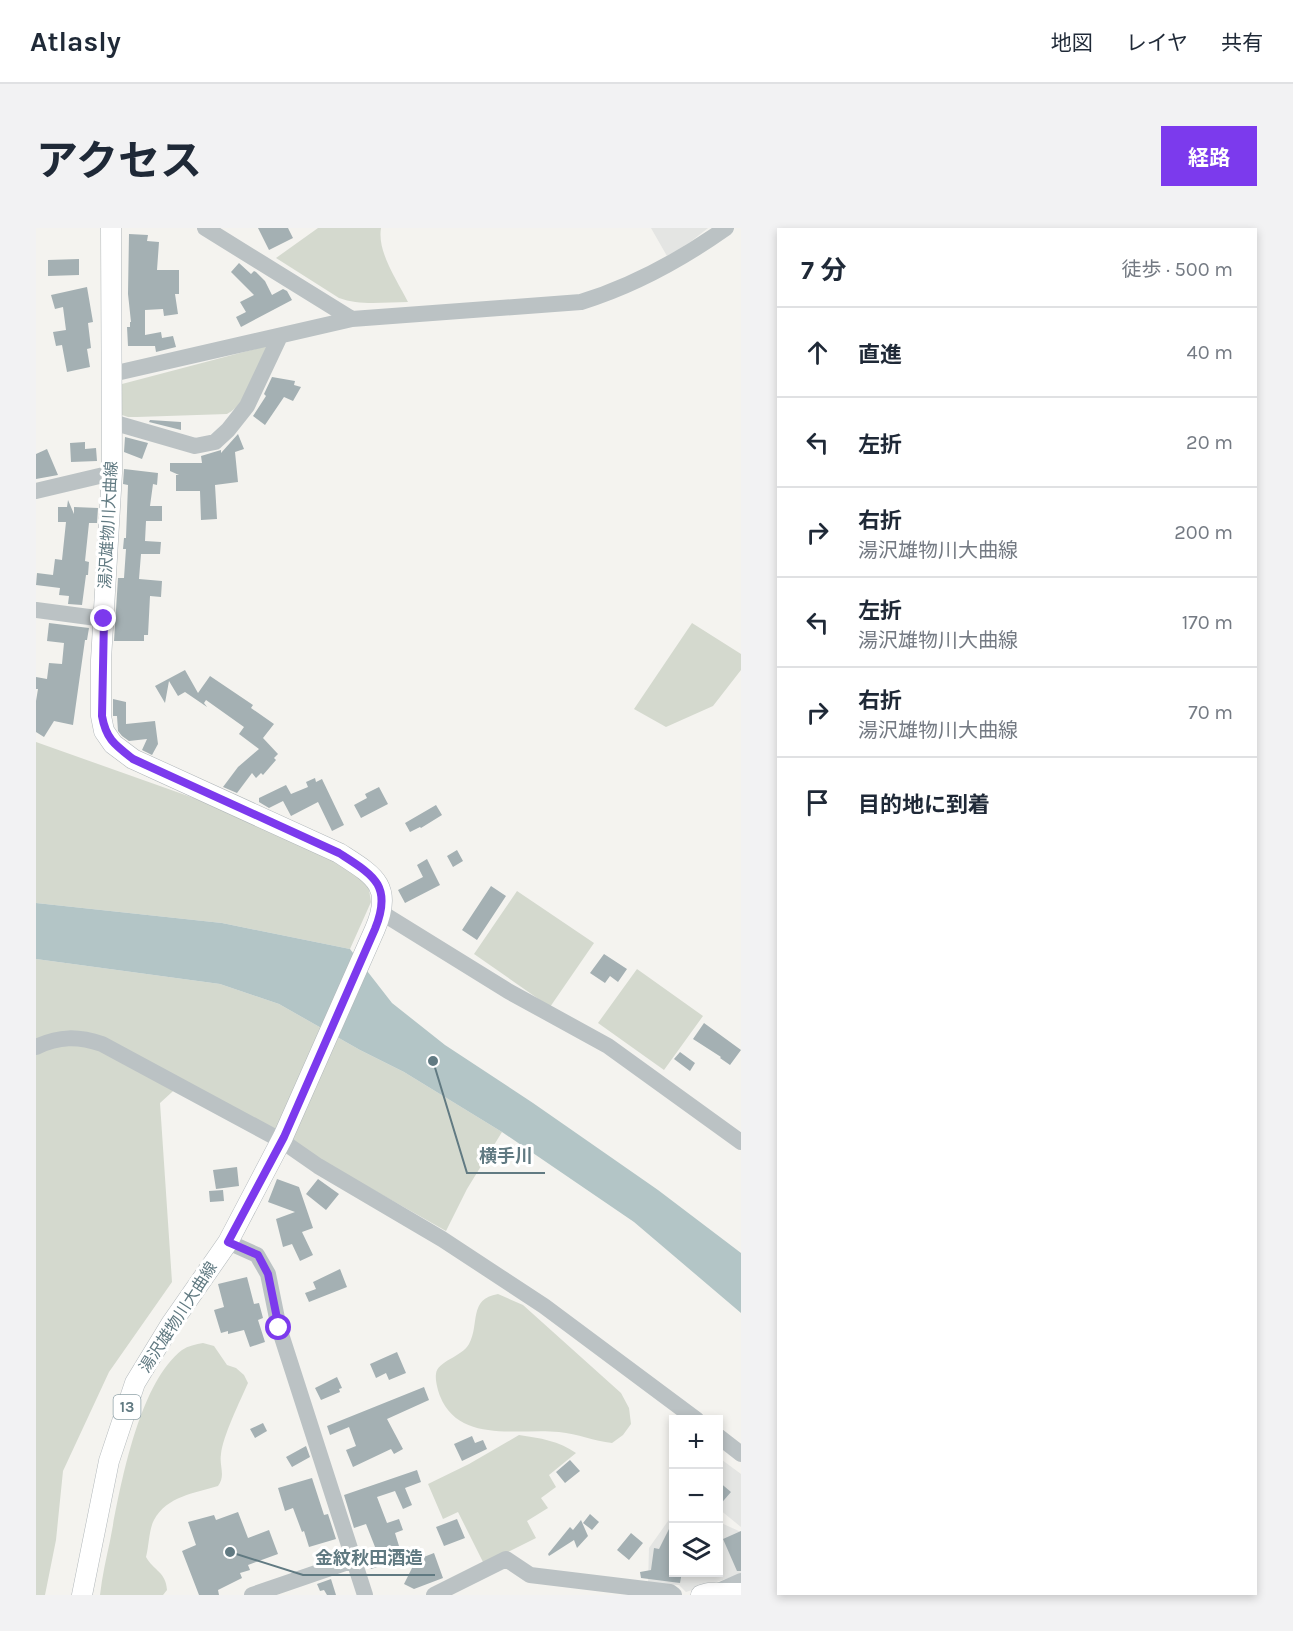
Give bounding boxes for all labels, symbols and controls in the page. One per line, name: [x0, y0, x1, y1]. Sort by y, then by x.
text: Atlasly: [30, 25, 121, 58]
text: 地図: [1051, 31, 1093, 55]
text: レイヤ: [1126, 31, 1188, 55]
text: 共有: [1221, 31, 1263, 55]
button: 経路: [1161, 126, 1257, 186]
text: アクセス: [36, 136, 202, 186]
text: 7 分: [801, 255, 847, 286]
text: 徒歩 · 500 m: [1121, 258, 1233, 281]
icon: ahead: [801, 336, 834, 369]
text: 40 m: [1187, 341, 1233, 364]
text: 直進: [858, 342, 902, 368]
icon: left: [801, 426, 834, 459]
text: 20 m: [1186, 431, 1233, 454]
text: 左折: [858, 432, 902, 458]
street label: 湯沢雄物川大曲線: [95, 461, 121, 589]
text: 右折: [858, 508, 902, 534]
icon: right: [801, 516, 834, 549]
text: 200 m: [1174, 521, 1233, 544]
text: 湯沢雄物川大曲線: [858, 539, 1018, 562]
text: 左折: [858, 598, 902, 624]
route end: [90, 605, 116, 631]
icon: left: [801, 606, 834, 639]
text: 170 m: [1182, 611, 1233, 634]
text: 湯沢雄物川大曲線: [858, 629, 1018, 652]
text: 右折: [858, 688, 902, 714]
icon: right: [801, 696, 834, 729]
text: 70 m: [1188, 701, 1233, 724]
text: 湯沢雄物川大曲線: [858, 719, 1018, 742]
icon: arrive: [801, 786, 834, 819]
text: 目的地に到着: [858, 792, 990, 818]
callout: 横手川: [467, 1137, 545, 1173]
text: 横手川: [479, 1145, 533, 1167]
street label: 湯沢雄物川大曲線: [135, 1258, 221, 1376]
route start: [265, 1314, 291, 1340]
road number: 13: [114, 1395, 140, 1419]
map controls: [669, 1415, 723, 1577]
button: +: [669, 1415, 723, 1469]
button: −: [669, 1469, 723, 1523]
button: layers: [669, 1523, 723, 1577]
callout: 金紋秋田酒造: [303, 1539, 435, 1575]
text: 金紋秋田酒造: [315, 1547, 423, 1569]

